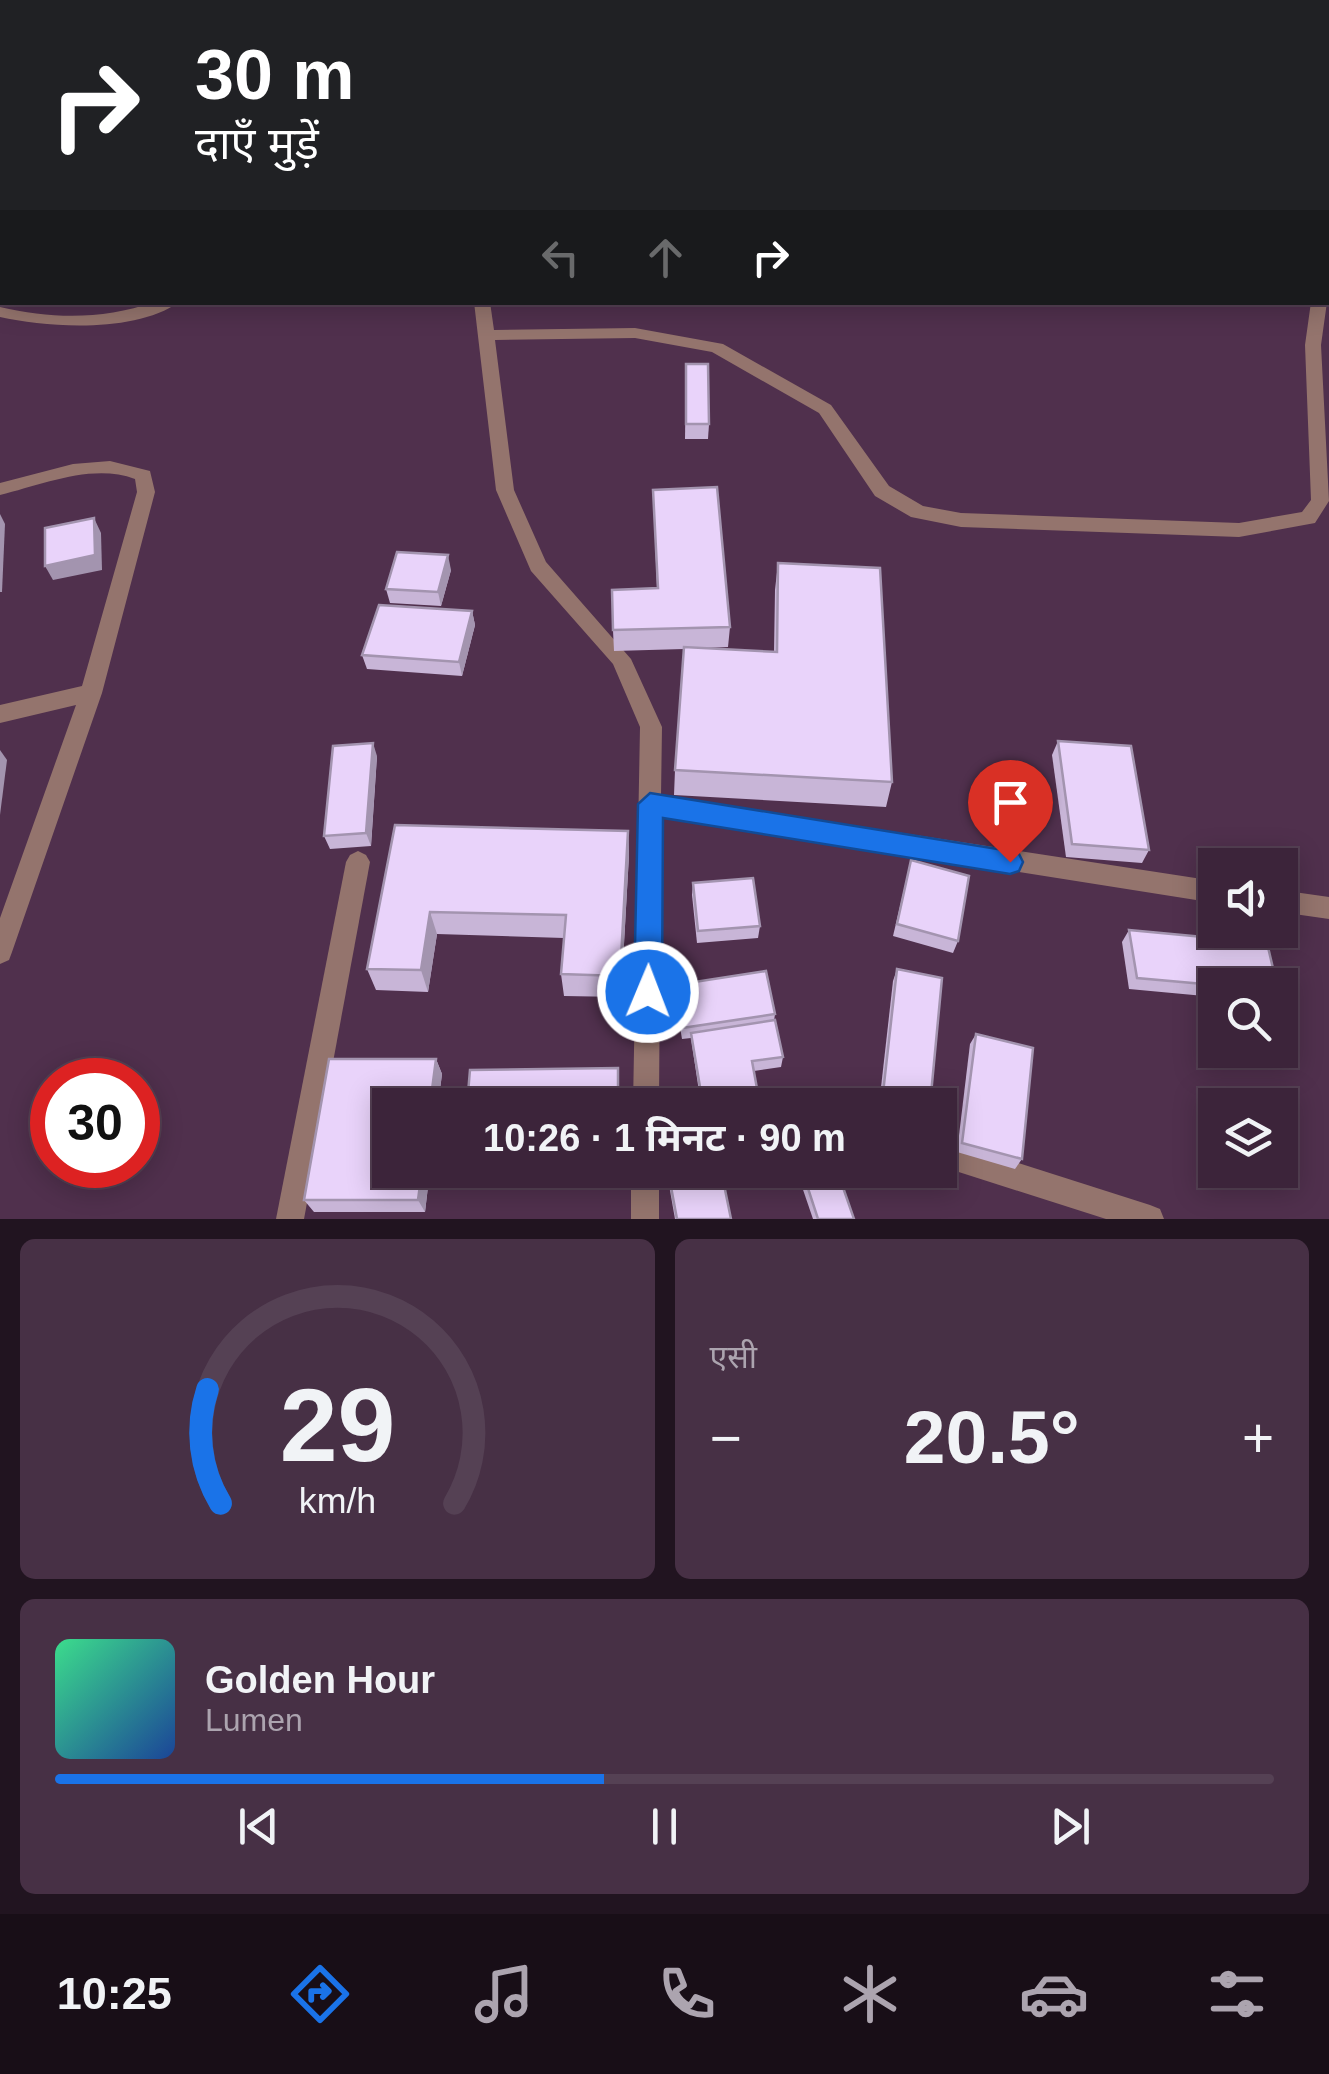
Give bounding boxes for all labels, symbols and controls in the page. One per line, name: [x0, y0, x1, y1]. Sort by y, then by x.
text: 30 m: [195, 36, 355, 114]
icon: right: [30, 40, 160, 170]
text: दाएँ मुड़ें: [195, 118, 319, 169]
icon: left: [533, 230, 588, 285]
icon: ahead: [638, 230, 693, 285]
icon: right: [743, 230, 798, 285]
pin: [968, 760, 1053, 863]
icon: arrive: [983, 775, 1038, 830]
map controls: [1198, 848, 1298, 1188]
button: sound: [1198, 848, 1298, 948]
position arrow: [596, 940, 700, 1044]
button: search: [1198, 968, 1298, 1068]
speed limit sign: 30: [30, 1058, 160, 1188]
button: layers: [1198, 1088, 1298, 1188]
text: 10:26 · 1 मिनट · 90 m: [483, 1117, 846, 1159]
text: एसी: [710, 1339, 757, 1375]
text: 29: [279, 1367, 395, 1483]
text: 20.5°: [904, 1395, 1080, 1479]
text: −: [710, 1407, 742, 1469]
text: +: [1242, 1407, 1274, 1469]
text: km/h: [299, 1481, 376, 1521]
text: Golden Hour: [205, 1659, 435, 1701]
text: Lumen: [205, 1702, 303, 1738]
icon: previous: [231, 1799, 286, 1854]
icon: pause: [637, 1799, 692, 1854]
icon: next: [1043, 1799, 1098, 1854]
icon: directions: [285, 1959, 355, 2029]
icon: music: [469, 1959, 539, 2029]
icon: phone: [652, 1959, 722, 2029]
icon: climate: [835, 1959, 905, 2029]
icon: car: [1019, 1959, 1089, 2029]
icon: filters: [1202, 1959, 1272, 2029]
text: 10:25: [57, 1968, 172, 2019]

